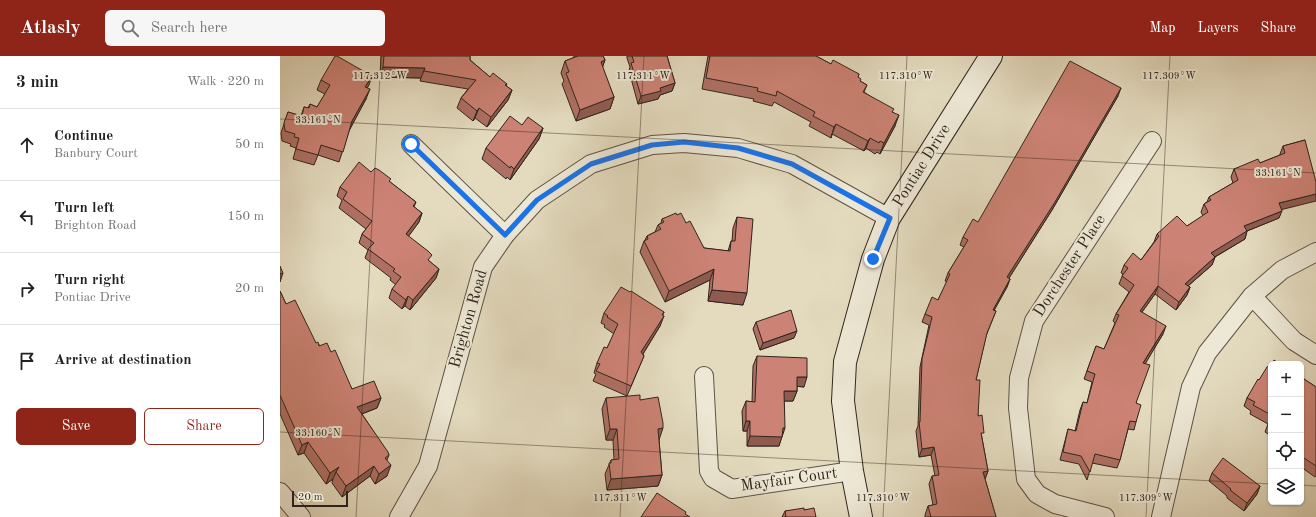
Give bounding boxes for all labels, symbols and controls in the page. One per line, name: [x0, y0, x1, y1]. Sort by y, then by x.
search box: [105, 10, 385, 46]
icon: search: [119, 17, 141, 39]
text: Atlasly: [20, 19, 81, 38]
text: Search here: [151, 21, 228, 36]
text: Map: [1150, 21, 1176, 35]
text: Layers: [1198, 21, 1239, 35]
text: Share: [1261, 21, 1296, 35]
text: 117.312°W: [353, 71, 407, 81]
text: 117.311°W: [616, 71, 670, 81]
text: 117.310°W: [879, 71, 933, 81]
text: 117.309°W: [1142, 71, 1196, 81]
text: 3 min: [16, 74, 59, 91]
text: Walk · 220 m: [187, 75, 264, 88]
text: 33.161°N: [295, 115, 341, 125]
street label: Pontiac Drive: [890, 122, 954, 210]
text: Continue: [54, 129, 113, 144]
icon: ahead: [16, 134, 38, 156]
route start: [402, 135, 420, 153]
text: 50 m: [235, 138, 264, 151]
text: Banbury Court: [54, 147, 138, 160]
text: 33.161°N: [1255, 168, 1301, 178]
text: Turn left: [54, 201, 114, 216]
icon: left: [16, 206, 38, 228]
text: 150 m: [227, 210, 264, 223]
street label: Dorchester Place: [1031, 212, 1109, 320]
text: Brighton Road: [54, 219, 137, 232]
route end: [864, 250, 882, 268]
street label: Brighton Road: [447, 268, 491, 370]
text: Turn right: [54, 273, 125, 288]
icon: right: [16, 278, 38, 300]
text: 20 m: [235, 282, 264, 295]
text: Pontiac Drive: [54, 291, 131, 304]
icon: arrive: [16, 350, 38, 372]
text: Arrive at destination: [54, 353, 192, 368]
map controls: [1268, 361, 1304, 505]
button: +: [1268, 361, 1304, 397]
button: −: [1268, 397, 1304, 433]
button: Save: [16, 408, 136, 445]
button: Share: [144, 408, 264, 445]
text: 33.160°N: [295, 428, 341, 438]
button: locate: [1268, 433, 1304, 469]
street label: Mayfair Court: [740, 465, 839, 495]
button: layers: [1268, 469, 1304, 505]
scale bar: [292, 489, 348, 508]
text: 20 m: [298, 492, 323, 503]
text: 117.311°W: [593, 493, 647, 503]
text: 117.310°W: [856, 493, 910, 503]
text: 117.309°W: [1119, 493, 1173, 503]

